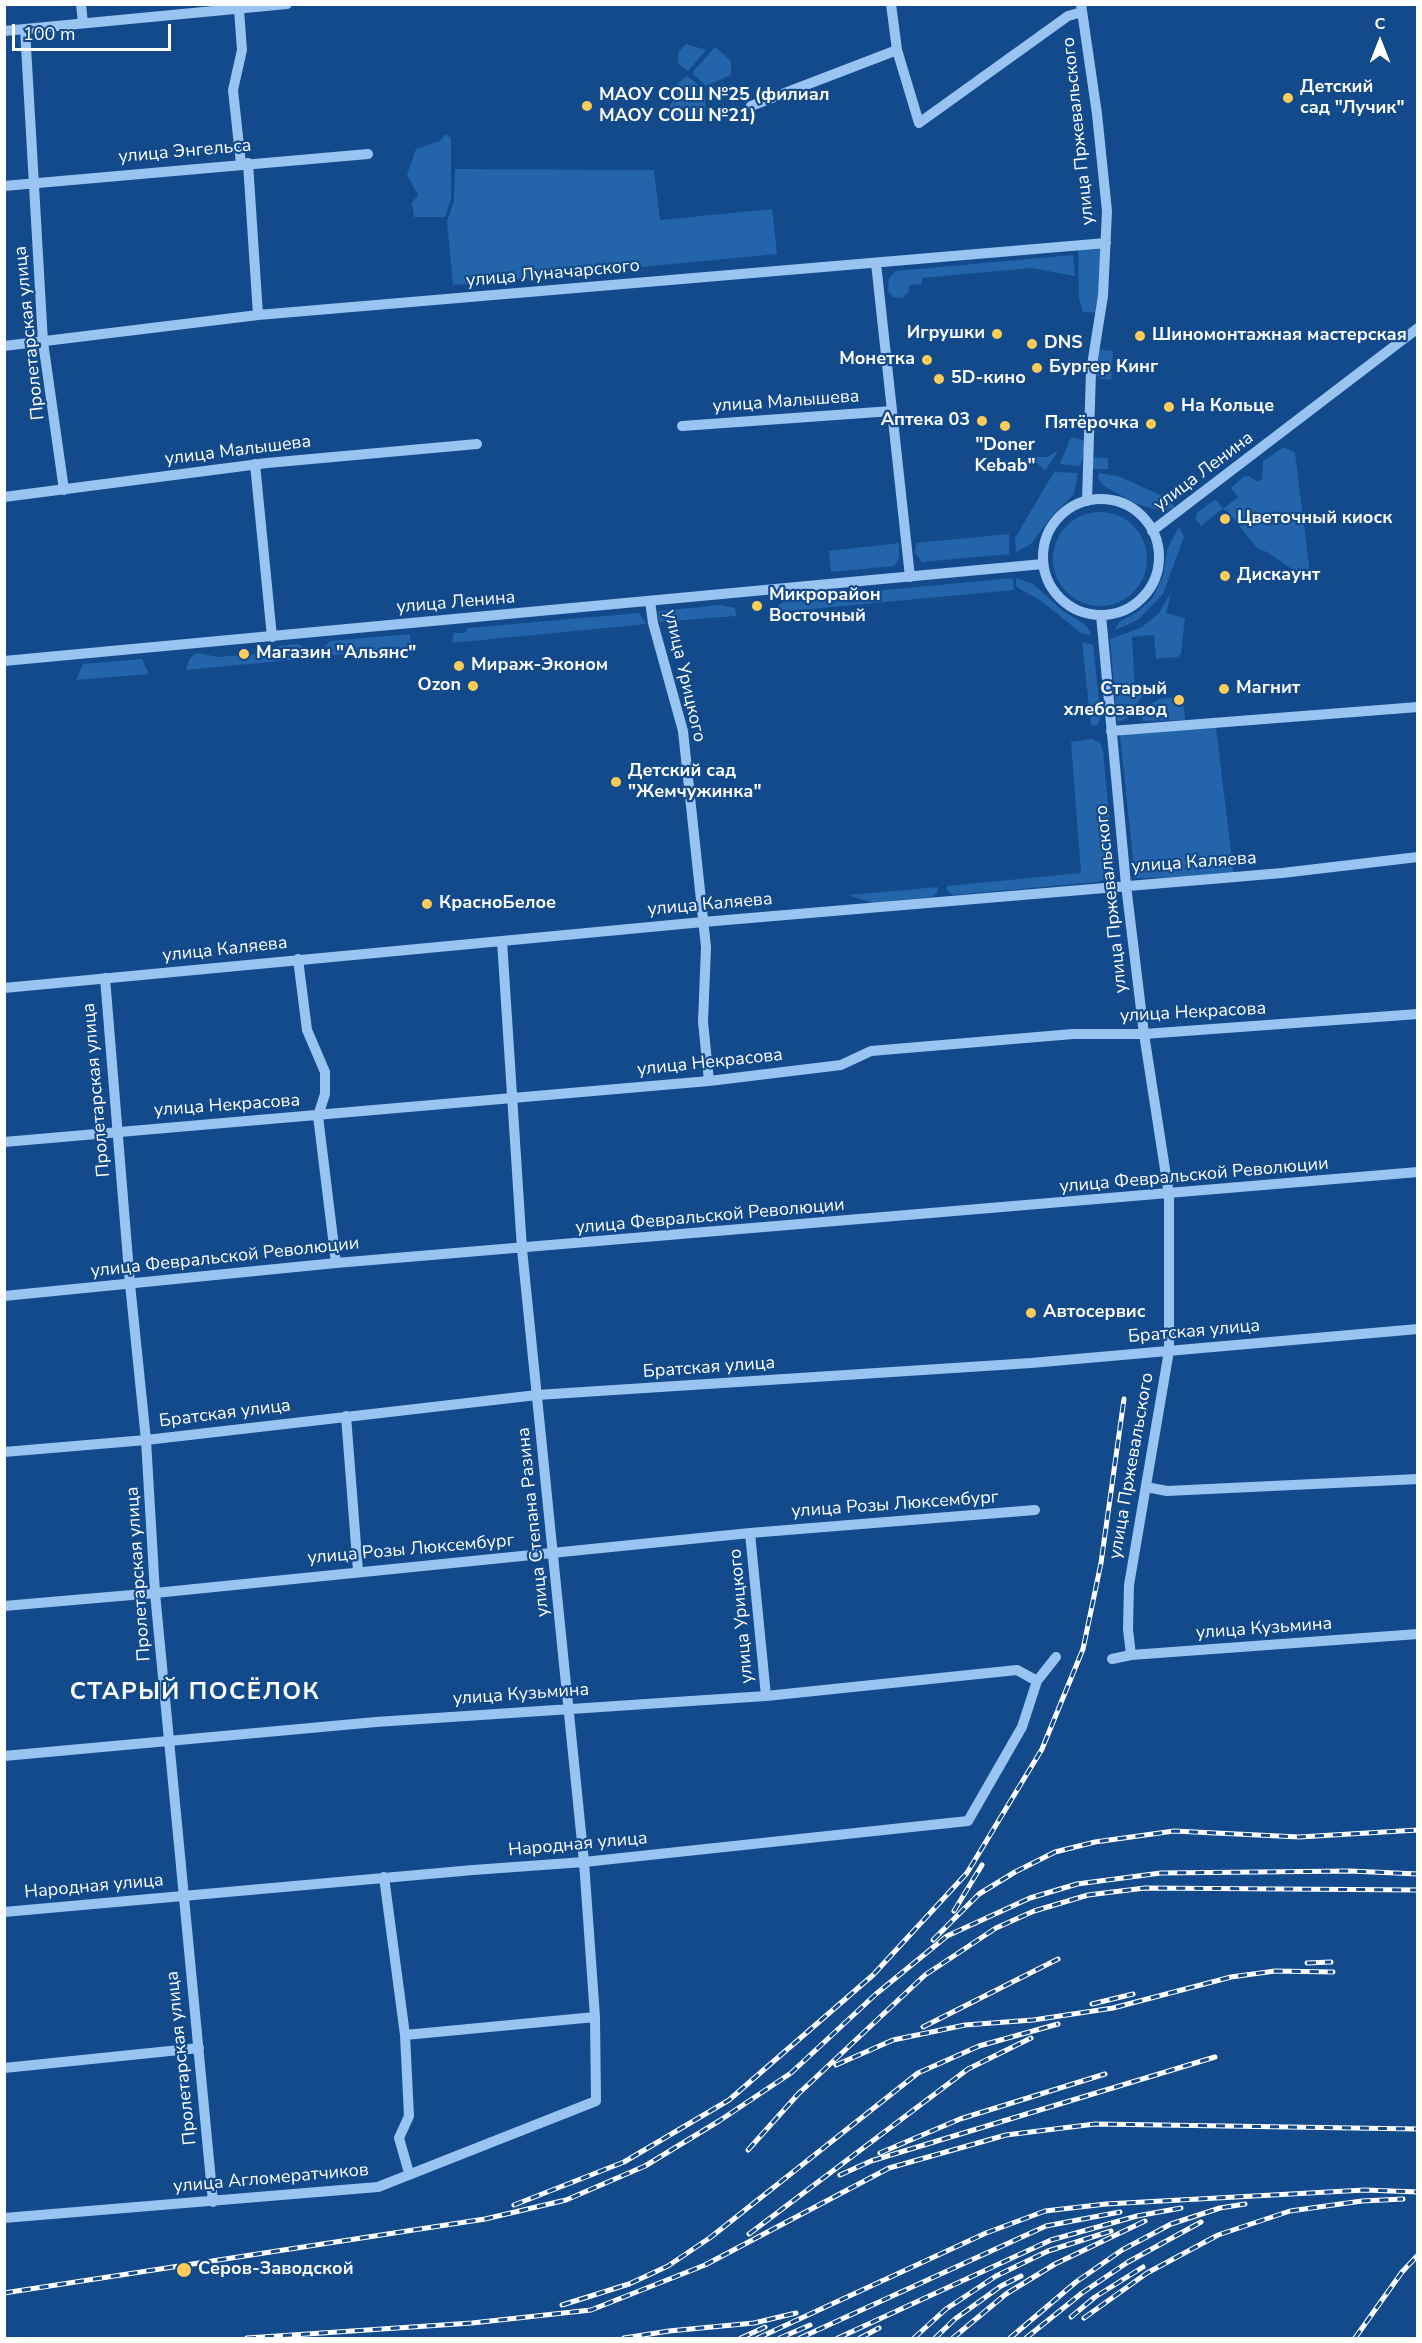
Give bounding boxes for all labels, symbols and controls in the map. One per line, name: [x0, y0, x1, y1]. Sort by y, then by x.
scale bar: [15, 12, 174, 50]
north arrow: [1350, 12, 1410, 72]
text: С: [1375, 13, 1385, 35]
text: 100 m: [23, 22, 75, 46]
street label: улица Пржевальского: [1058, 36, 1100, 226]
place label: Детский сад "Лучик": [1300, 77, 1404, 119]
place label: МАОУ СОШ №25 (филиал МАОУ СОШ №21): [599, 85, 830, 128]
marker: Детский сад "Лучик": [1281, 91, 1295, 105]
marker: МАОУ СОШ №25 (филиал МАОУ СОШ №21): [580, 99, 594, 113]
street label: улица Энгельса: [118, 135, 252, 169]
street label: Пролетарская улица: [10, 245, 50, 421]
street label: улица Луначарского: [465, 256, 641, 292]
place label: Игрушки: [907, 323, 985, 345]
place label: Шиномонтажная мастерская: [1152, 325, 1407, 347]
marker: Игрушки: [990, 327, 1004, 341]
marker: Шиномонтажная мастерская: [1133, 329, 1147, 343]
place label: DNS: [1044, 333, 1083, 355]
marker: DNS: [1025, 337, 1039, 351]
place label: Монетка: [839, 349, 915, 371]
marker: Монетка: [920, 353, 934, 367]
place label: Бургер Кинг: [1049, 357, 1158, 379]
marker: Бургер Кинг: [1030, 361, 1044, 375]
place label: 5D-кино: [951, 368, 1026, 390]
marker: 5D-кино: [932, 372, 946, 386]
street label: улица Малышева: [712, 386, 860, 418]
place label: На Кольце: [1181, 396, 1274, 418]
marker: На Кольце: [1162, 400, 1176, 414]
place label: Аптека 03: [881, 410, 970, 432]
place label: Пятёрочка: [1045, 413, 1139, 435]
marker: Аптека 03: [975, 414, 989, 428]
marker: Пятёрочка: [1144, 417, 1158, 431]
marker: "Doner Kebab": [998, 419, 1012, 433]
street label: улица Ленина: [1150, 427, 1258, 517]
street label: улица Малышева: [164, 431, 312, 471]
place label: "Doner Kebab": [975, 435, 1035, 478]
place label: Цветочный киоск: [1237, 508, 1392, 530]
marker: Цветочный киоск: [1218, 512, 1232, 526]
place label: Дискаунт: [1237, 565, 1320, 587]
marker: Дискаунт: [1218, 569, 1232, 583]
place label: Микрорайон Восточный: [769, 585, 881, 628]
street label: улица Ленина: [396, 587, 516, 619]
marker: Микрорайон Восточный: [750, 599, 764, 613]
street label: улица Урицкого: [658, 608, 710, 744]
place label: Магазин "Альянс": [256, 643, 416, 665]
marker: Магазин "Альянс": [237, 647, 251, 661]
place label: Мираж-Эконом: [471, 655, 608, 677]
marker: Мираж-Эконом: [452, 659, 466, 673]
place label: Ozon: [418, 675, 461, 697]
place label: Магнит: [1236, 678, 1300, 700]
marker: Ozon: [466, 679, 480, 693]
place label: Старый хлебозавод: [1064, 679, 1167, 722]
marker: Магнит: [1217, 682, 1231, 696]
marker: Старый хлебозавод: [1172, 693, 1186, 707]
place label: Детский сад "Жемчужинка": [628, 761, 761, 804]
marker: Детский сад "Жемчужинка": [609, 775, 623, 789]
street label: улица Пржевальского: [1091, 804, 1133, 994]
street label: улица Каляева: [1131, 848, 1257, 878]
street label: улица Каляева: [647, 889, 773, 921]
place label: КрасноБелое: [439, 893, 556, 915]
marker: КрасноБелое: [420, 897, 434, 911]
street label: улица Каляева: [162, 933, 288, 967]
street label: улица Некрасова: [1119, 998, 1267, 1028]
street label: Пролетарская улица: [79, 1002, 115, 1178]
street label: улица Некрасова: [636, 1045, 784, 1081]
street label: улица Некрасова: [153, 1090, 301, 1122]
street label: улица Февральской Революции: [1059, 1153, 1329, 1199]
street label: улица Февральской Революции: [575, 1194, 845, 1240]
street label: улица Февральской Революции: [90, 1233, 360, 1283]
place label: Автосервис: [1043, 1302, 1145, 1324]
marker: Автосервис: [1024, 1306, 1038, 1320]
street label: Братская улица: [1127, 1315, 1261, 1349]
street label: Братская улица: [642, 1353, 776, 1383]
street label: улица Пржевальского: [1105, 1371, 1159, 1561]
street label: Братская улица: [158, 1395, 292, 1433]
street label: улица Степана Разина: [513, 1426, 555, 1618]
street label: Пролетарская улица: [122, 1486, 156, 1662]
street label: улица Розы Люксембург: [791, 1487, 999, 1523]
street label: улица Розы Люксембург: [307, 1530, 515, 1570]
street label: улица Урицкого: [725, 1548, 759, 1684]
street label: улица Кузьмина: [1195, 1613, 1333, 1645]
district label: СТАРЫЙ ПОСЁЛОК: [70, 1679, 320, 1707]
street label: улица Кузьмина: [452, 1679, 590, 1711]
street label: Народная улица: [507, 1828, 649, 1862]
street label: Народная улица: [23, 1870, 165, 1904]
street label: Пролетарская улица: [162, 1970, 202, 2146]
street label: улица Агломератчиков: [172, 2160, 370, 2198]
place label: Серов-Заводской: [198, 2259, 354, 2281]
marker: Серов-Заводской: [175, 2261, 193, 2279]

